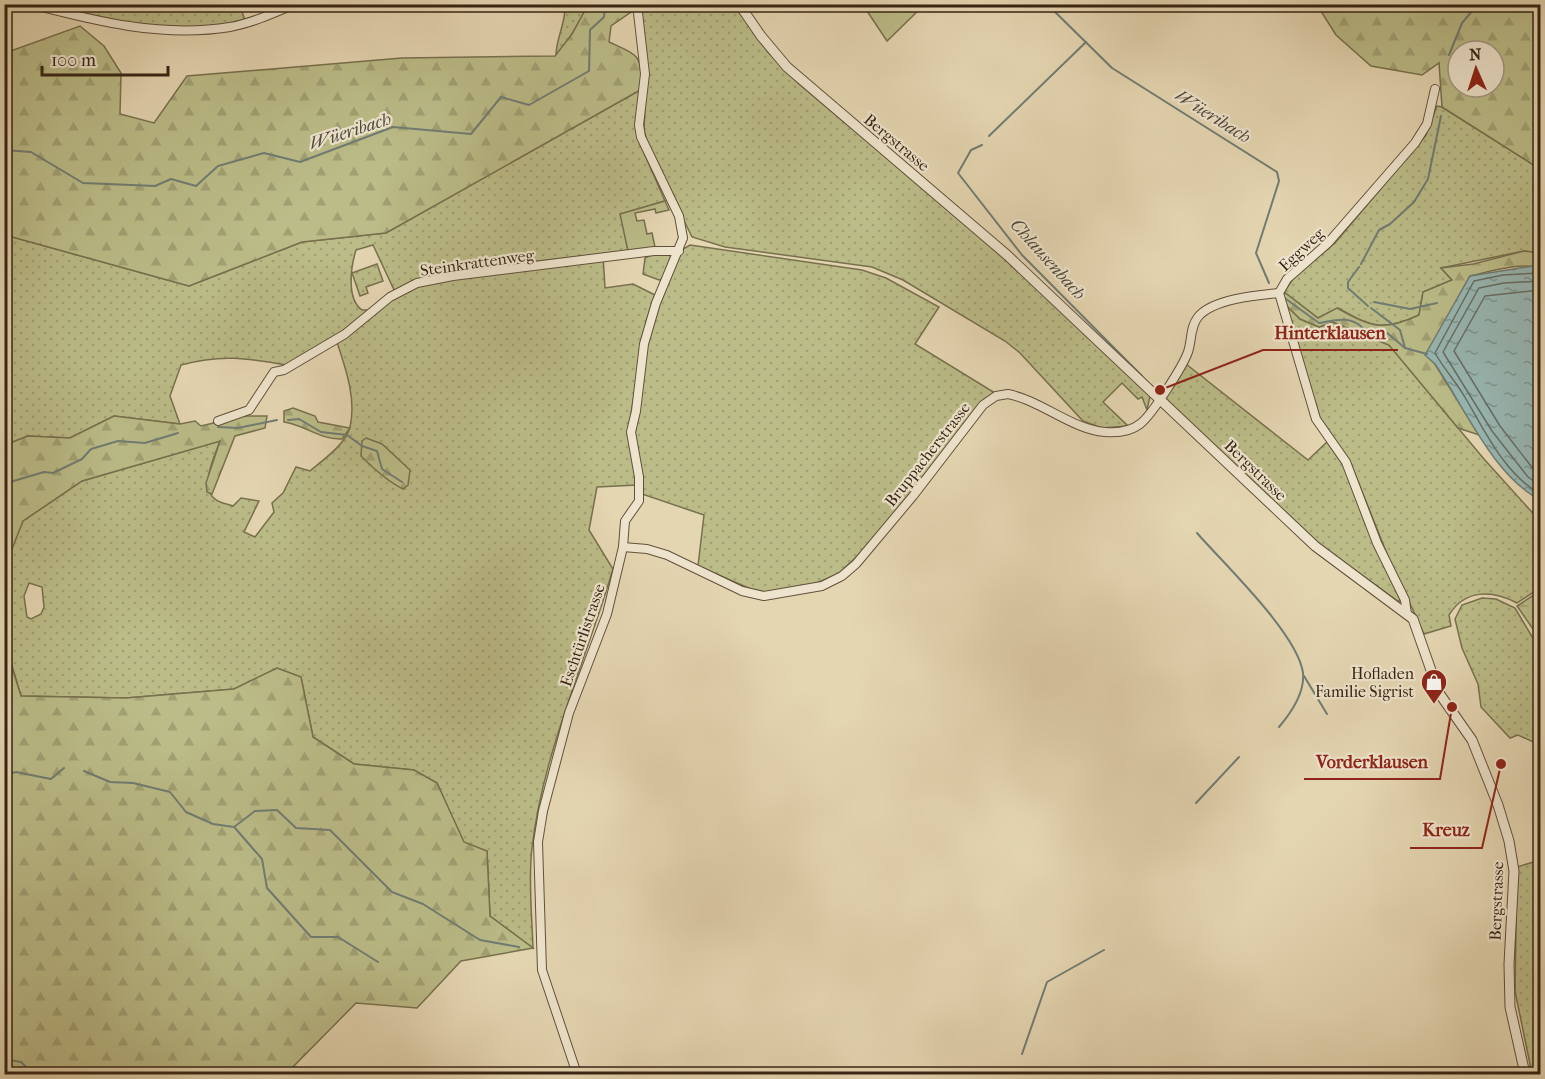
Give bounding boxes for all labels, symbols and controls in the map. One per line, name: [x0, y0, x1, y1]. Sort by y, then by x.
scale bar: [42, 39, 168, 77]
north arrow: [1446, 39, 1506, 99]
text: N: [1469, 45, 1483, 64]
text: 100 m: [51, 50, 96, 71]
water label: Wüeribach: [1171, 85, 1254, 148]
water label: Wüeribach: [306, 108, 394, 155]
street label: Bergstrasse: [860, 110, 933, 175]
water label: Chlausenbach: [1006, 214, 1090, 304]
street label: Eggweg: [1275, 223, 1328, 275]
street label: Steinkrattenweg: [419, 245, 536, 280]
callout: Hinterklausen: [1263, 314, 1398, 350]
text: Hinterklausen: [1274, 323, 1386, 344]
street label: Bruppacherstrasse: [881, 398, 974, 510]
street label: Bergstrasse: [1221, 436, 1291, 505]
street label: Eschtürlistrasse: [556, 581, 609, 689]
place label: Hofladen Familie Sigrist: [1315, 664, 1415, 701]
shop icon: Hofladen Familie Sigrist: [1419, 667, 1449, 705]
callout: Vorderklausen: [1304, 743, 1440, 779]
text: Vorderklausen: [1315, 752, 1429, 773]
callout: Kreuz: [1410, 812, 1482, 848]
text: Kreuz: [1422, 820, 1470, 841]
street label: Bergstrasse: [1486, 861, 1507, 941]

